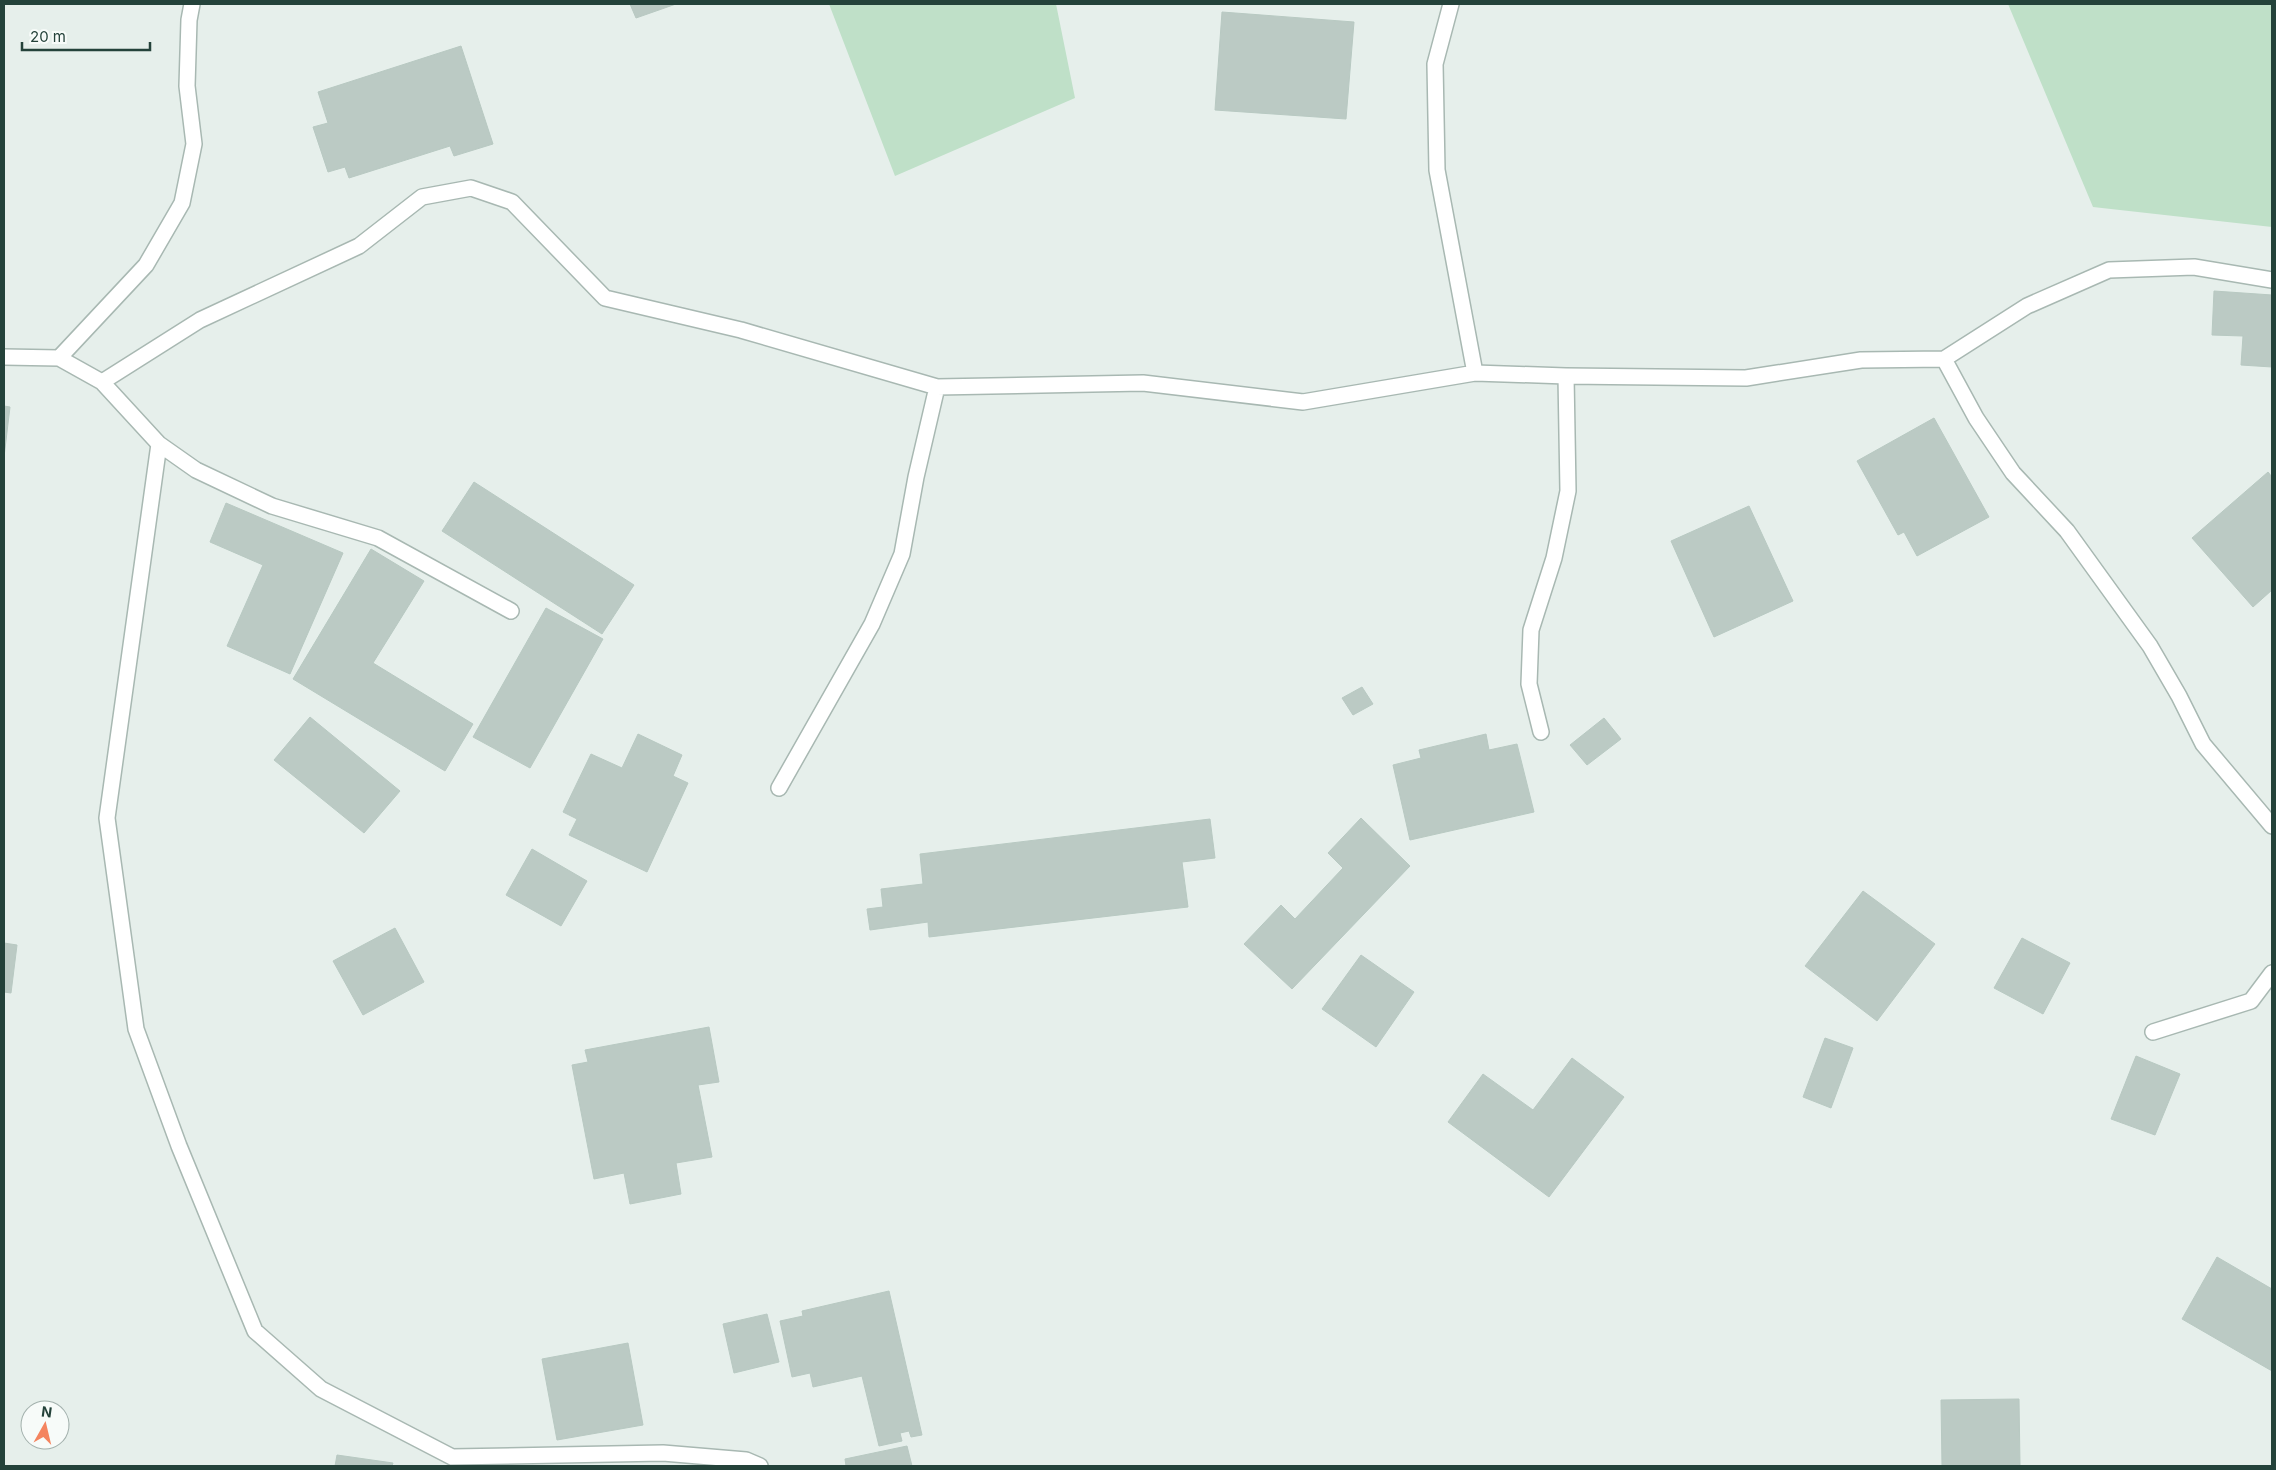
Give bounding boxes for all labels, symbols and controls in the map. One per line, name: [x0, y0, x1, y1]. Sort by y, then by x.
scale bar: [22, 20, 150, 52]
text: 20 m: [30, 27, 66, 46]
north arrow: [20, 1400, 70, 1450]
text: N: [40, 1402, 53, 1421]

